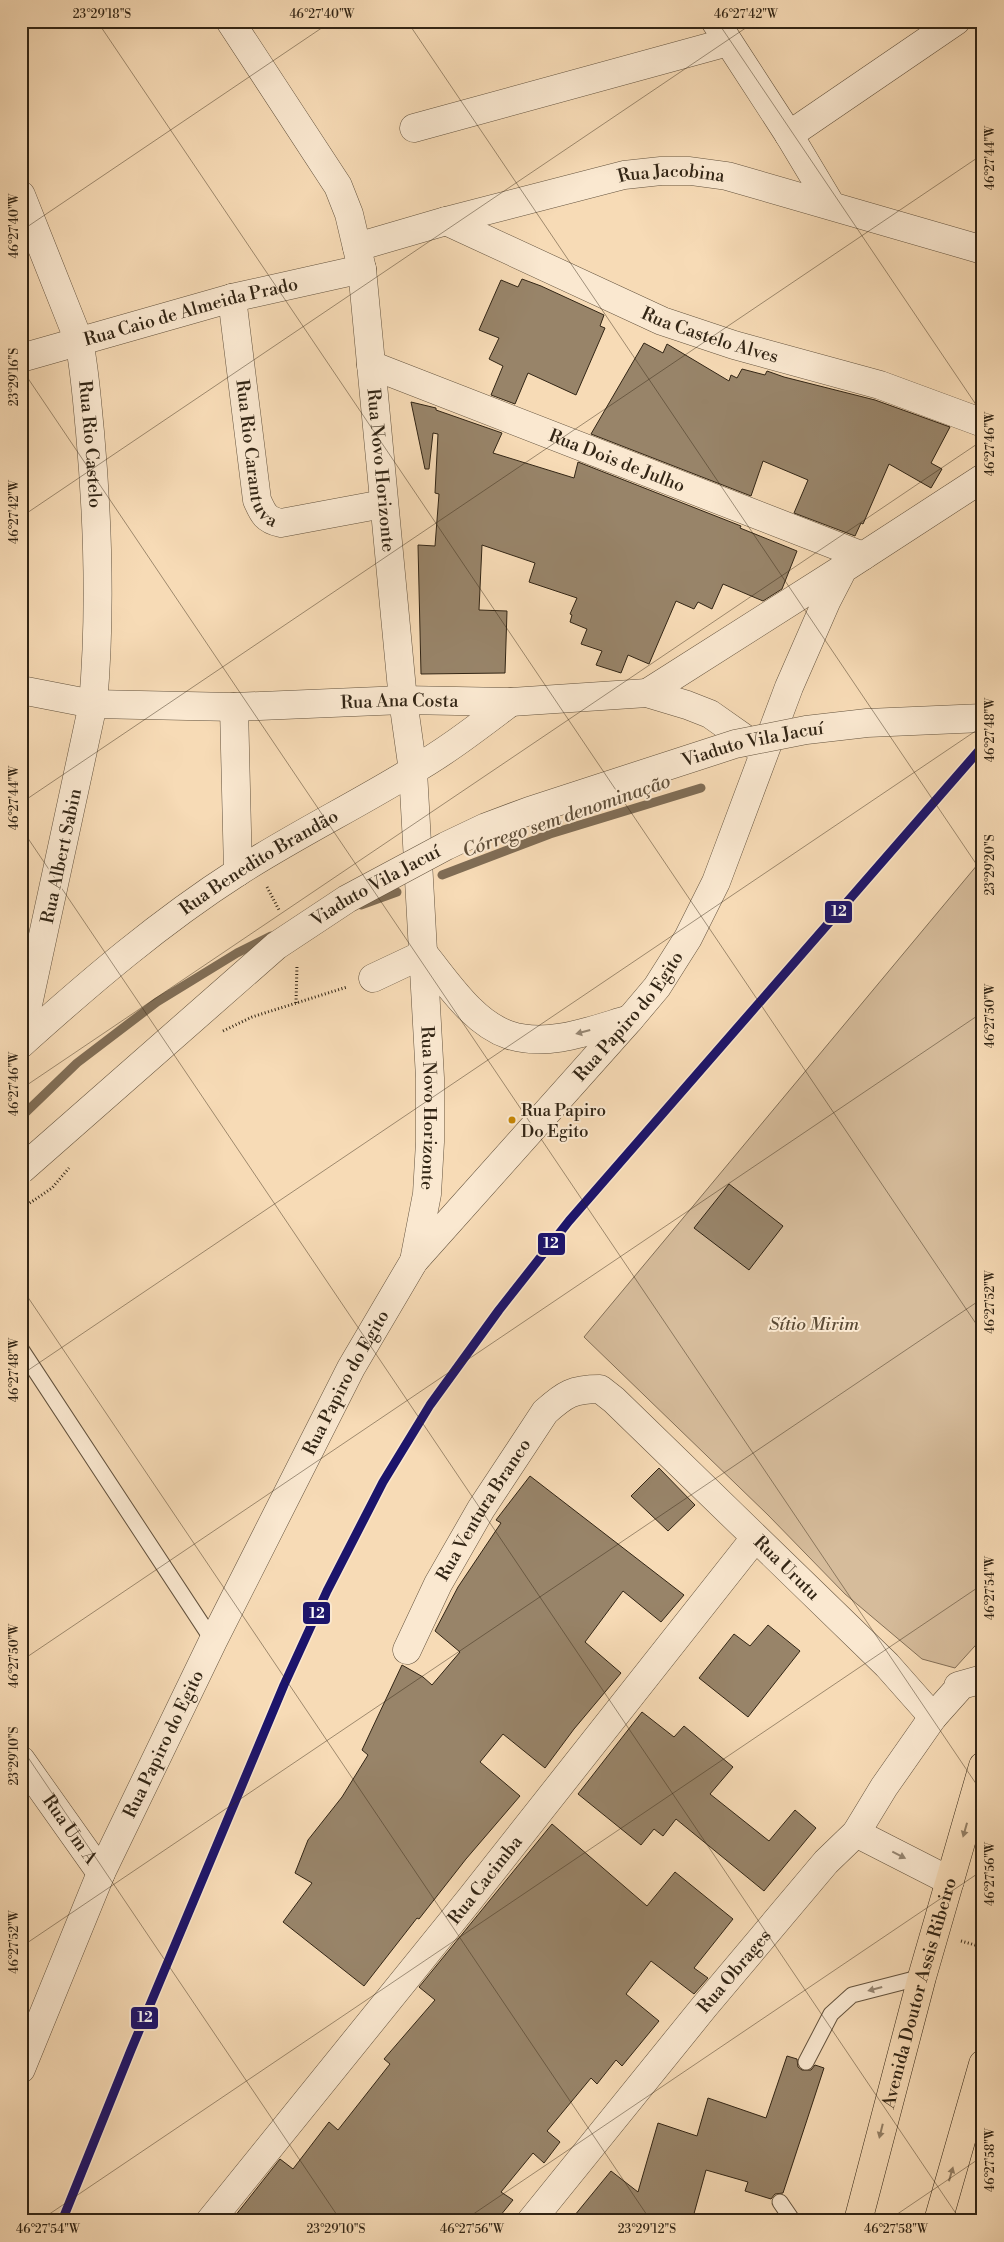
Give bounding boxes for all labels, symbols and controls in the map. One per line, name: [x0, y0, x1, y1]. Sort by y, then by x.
text: 23°29'18"S: [73, 7, 131, 22]
text: 46°27'40"W: [289, 7, 356, 22]
text: 46°27'42"W: [714, 7, 779, 22]
text: 46°27'44"W: [983, 125, 998, 190]
street label: Rua Jacobina: [615, 160, 727, 188]
text: 46°27'40"W: [7, 192, 22, 259]
street label: Rua Caio de Almeida Prado: [81, 273, 300, 352]
street label: Rua Castelo Alves: [637, 302, 781, 369]
text: 23°29'16"S: [7, 348, 22, 406]
street label: Rua Rio Carantuva: [230, 378, 282, 533]
street label: Rua Rio Castelo: [73, 379, 106, 509]
street label: Rua Novo Horizonte: [361, 387, 400, 553]
text: 46°27'46"W: [983, 411, 998, 476]
street label: Rua Dois de Julho: [545, 424, 688, 498]
text: 46°27'42"W: [7, 479, 22, 544]
street label: Rua Ana Costa: [340, 689, 459, 715]
text: 46°27'48"W: [983, 697, 998, 762]
street label: Viaduto Vila Jacuí: [678, 717, 826, 773]
text: 46°27'44"W: [7, 765, 22, 830]
water label: Córrego sem denominação: [459, 769, 674, 863]
street label: Rua Albert Sabin: [36, 786, 87, 926]
street label: Rua Benedito Brandão: [175, 805, 342, 921]
text: 23°29'20"S: [983, 834, 998, 896]
street label: Viaduto Vila Jacuí: [306, 840, 445, 932]
line badge: 12: [824, 900, 853, 924]
text: 12: [831, 903, 847, 921]
street label: Rua Papiro do Egito: [569, 947, 689, 1086]
text: 46°27'50"W: [983, 983, 998, 1048]
street label: Rua Novo Horizonte: [415, 1025, 441, 1191]
one-way arrow: [575, 1029, 590, 1037]
text: 46°27'46"W: [7, 1051, 22, 1116]
place label: Rua Papiro Do Egito: [521, 1100, 606, 1143]
marker: Rua Papiro Do Egito: [507, 1115, 517, 1125]
line badge: 12: [537, 1232, 566, 1256]
text: 12: [543, 1235, 559, 1253]
text: 46°27'52"W: [983, 1269, 998, 1334]
street label: Rua Papiro do Egito: [298, 1306, 395, 1459]
park label: Sítio Mirim: [769, 1313, 859, 1336]
text: 46°27'48"W: [7, 1337, 22, 1402]
street label: Rua Ventura Branco: [431, 1434, 536, 1585]
street label: Rua Urutu: [749, 1531, 825, 1606]
text: 46°27'54"W: [983, 1555, 998, 1620]
line badge: 12: [302, 1601, 331, 1625]
text: 12: [309, 1605, 325, 1623]
text: 46°27'50"W: [7, 1623, 22, 1688]
street label: Rua Papiro do Egito: [118, 1666, 209, 1822]
text: 23°29'10"S: [7, 1726, 22, 1786]
street label: Rua Um A: [37, 1790, 103, 1870]
one-way arrow: [960, 1822, 968, 1837]
street label: Rua Cacimba: [443, 1830, 528, 1929]
text: 46°27'56"W: [983, 1841, 998, 1906]
one-way arrow: [892, 1851, 907, 1859]
street label: Avenida Doutor Assis Ribeiro: [877, 1875, 962, 2112]
text: 46°27'52"W: [7, 1909, 22, 1974]
street label: Rua Obrages: [693, 1925, 776, 2018]
one-way arrow: [867, 1985, 883, 1993]
line badge: 12: [130, 2006, 159, 2030]
text: 12: [137, 2009, 153, 2027]
one-way arrow: [877, 2123, 885, 2138]
text: 46°27'58"W: [983, 2127, 998, 2192]
one-way arrow: [948, 2166, 956, 2181]
text: 46°27'54"W: [16, 2222, 81, 2237]
text: 23°29'10"S: [307, 2222, 366, 2237]
text: 46°27'56"W: [440, 2222, 505, 2237]
text: 23°29'12"S: [618, 2222, 676, 2237]
text: 46°27'58"W: [864, 2222, 929, 2237]

